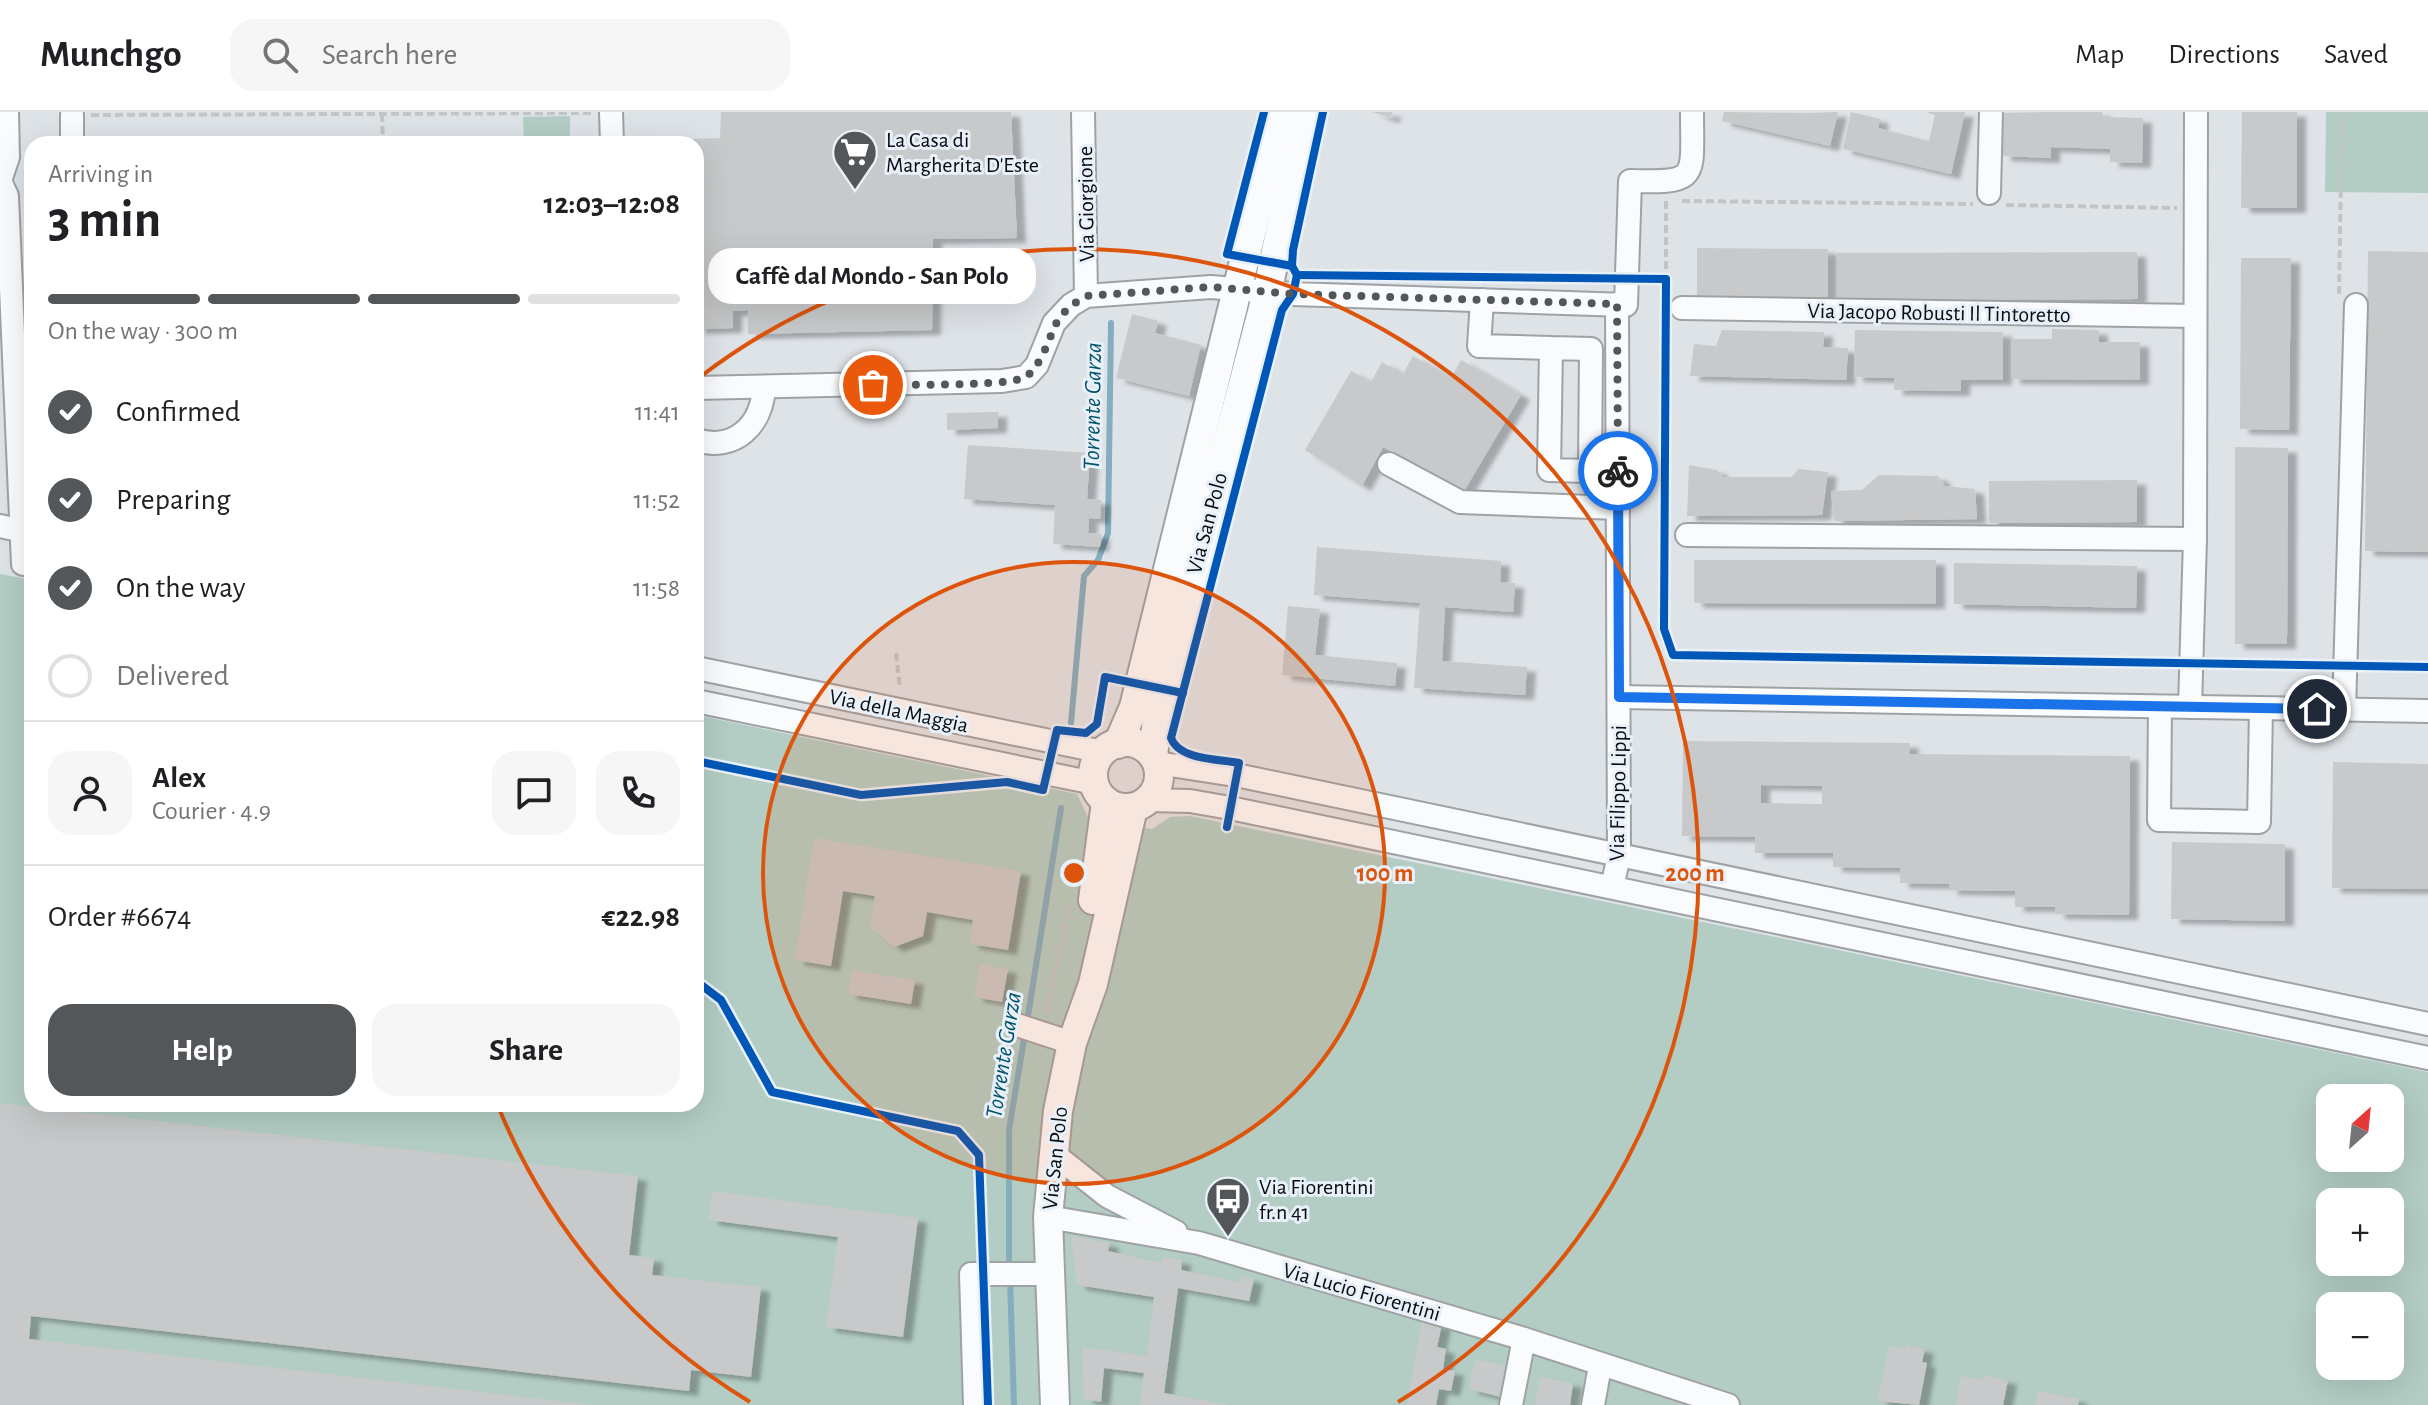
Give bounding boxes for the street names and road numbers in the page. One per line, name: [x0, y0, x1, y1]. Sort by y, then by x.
street label: Via Giorgione: [1074, 146, 1098, 262]
street label: Via Jacopo Robusti Il Tintoretto: [1807, 300, 2071, 326]
street label: Via San Polo: [1183, 470, 1231, 576]
street label: Via della Maggia: [827, 685, 971, 736]
street label: Via Filippo Lippi: [1606, 725, 1630, 861]
street label: Via San Polo: [1039, 1105, 1071, 1211]
street label: Via Lucio Fiorentini: [1280, 1259, 1443, 1325]

